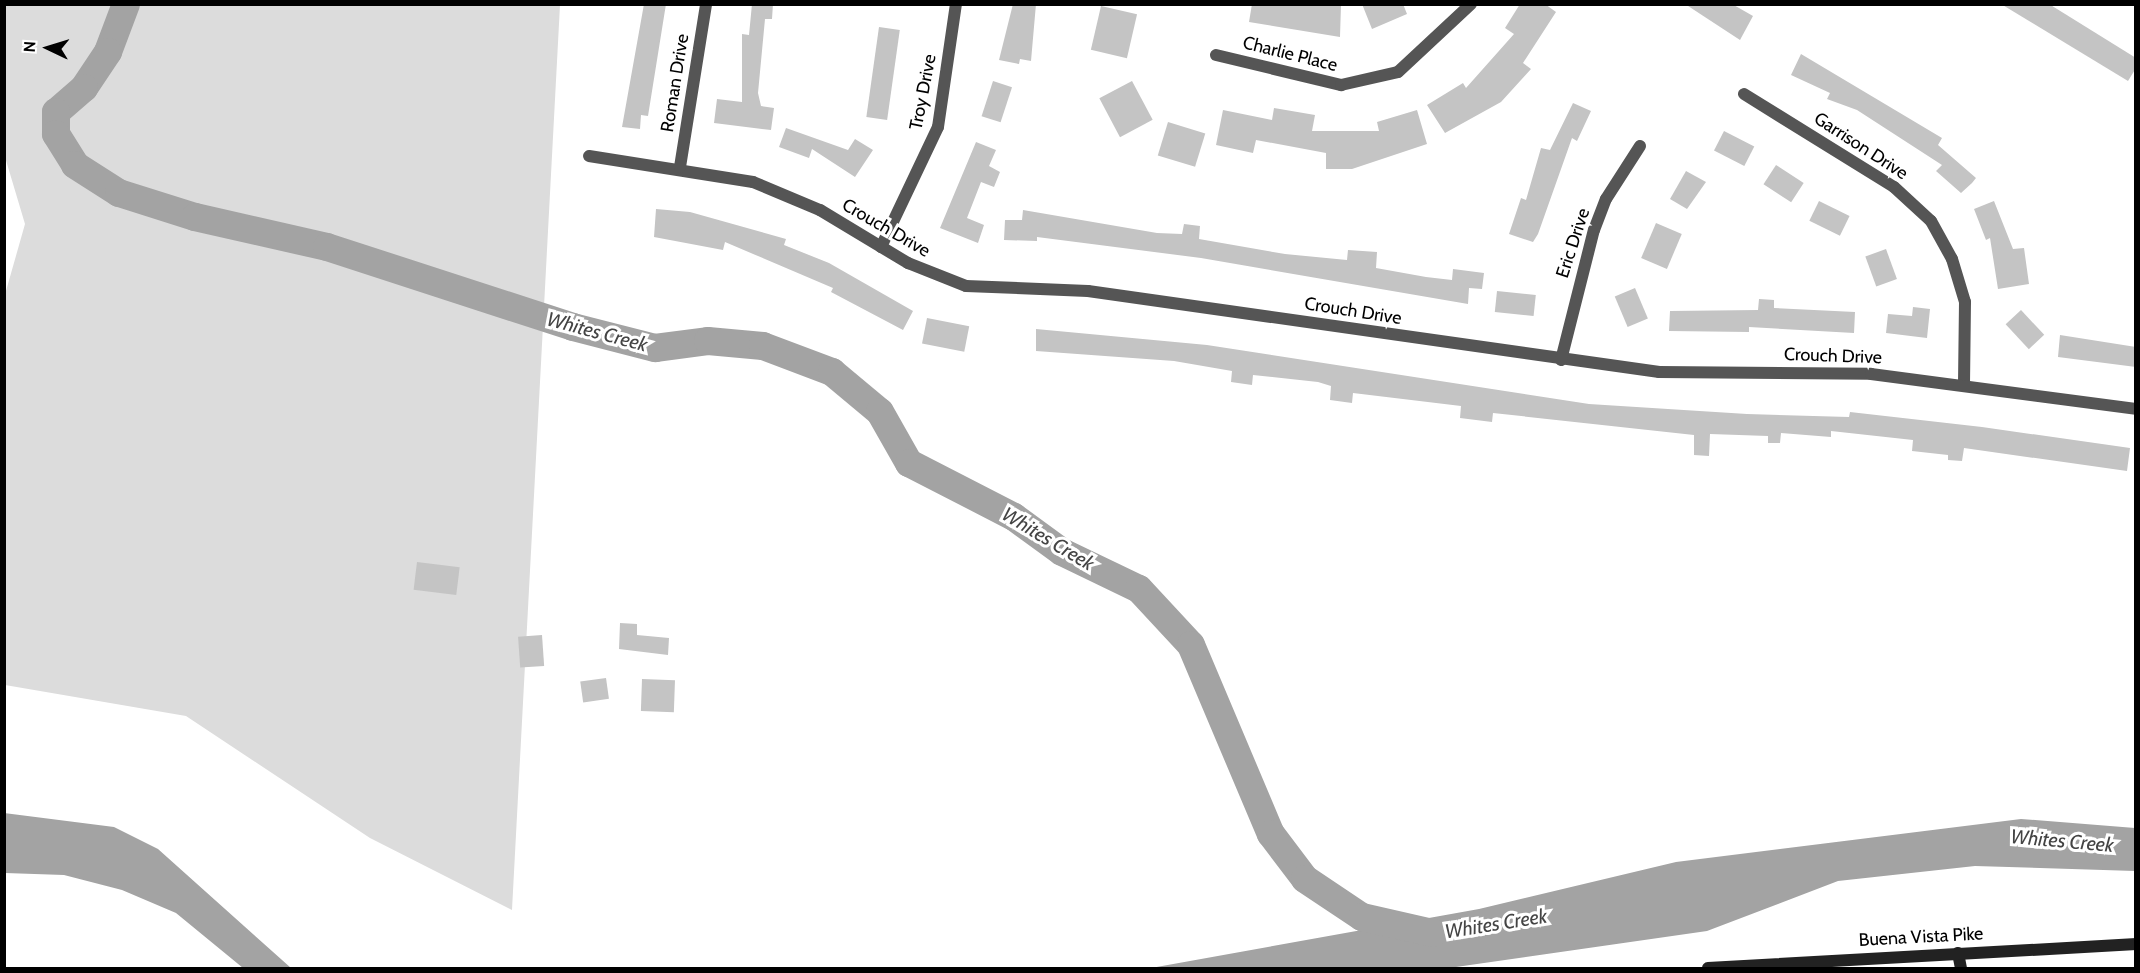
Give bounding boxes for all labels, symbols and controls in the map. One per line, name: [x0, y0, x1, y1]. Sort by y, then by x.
north arrow: [18, 18, 78, 78]
street label: Roman Drive: [657, 32, 693, 134]
street label: Charlie Place: [1240, 32, 1340, 76]
text: N: [20, 40, 39, 53]
street label: Troy Drive: [905, 52, 941, 132]
street label: Garrison Drive: [1810, 108, 1912, 184]
street label: Crouch Drive: [838, 194, 934, 262]
street label: Eric Drive: [1552, 205, 1594, 281]
street label: Crouch Drive: [1303, 293, 1403, 329]
water label: Whites Creek: [544, 307, 650, 357]
street label: Crouch Drive: [1784, 343, 1882, 369]
water label: Whites Creek: [998, 502, 1098, 576]
water label: Whites Creek: [2009, 825, 2115, 857]
water label: Whites Creek: [1443, 904, 1549, 944]
street label: Buena Vista Pike: [1858, 923, 1984, 951]

